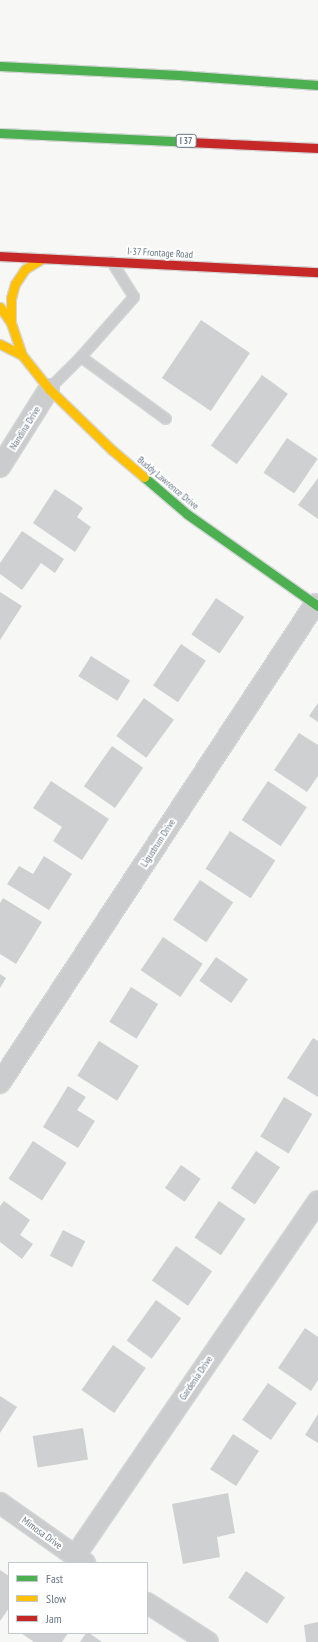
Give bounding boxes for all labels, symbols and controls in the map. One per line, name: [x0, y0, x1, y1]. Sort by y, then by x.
road number: I 37: [175, 134, 197, 148]
street label: I-37 Frontage Road: [127, 245, 193, 261]
street label: Nandina Drive: [7, 404, 43, 452]
street label: Buddy Lawrence Drive: [135, 454, 201, 512]
street label: Ligustrum Drive: [138, 817, 178, 869]
street label: Gardenia Drive: [177, 1354, 215, 1402]
street label: Mimosa Drive: [19, 1514, 65, 1552]
legend: [8, 1562, 148, 1634]
text: Fast: [46, 1571, 63, 1586]
text: Slow: [46, 1591, 66, 1606]
text: Jam: [46, 1611, 62, 1626]

